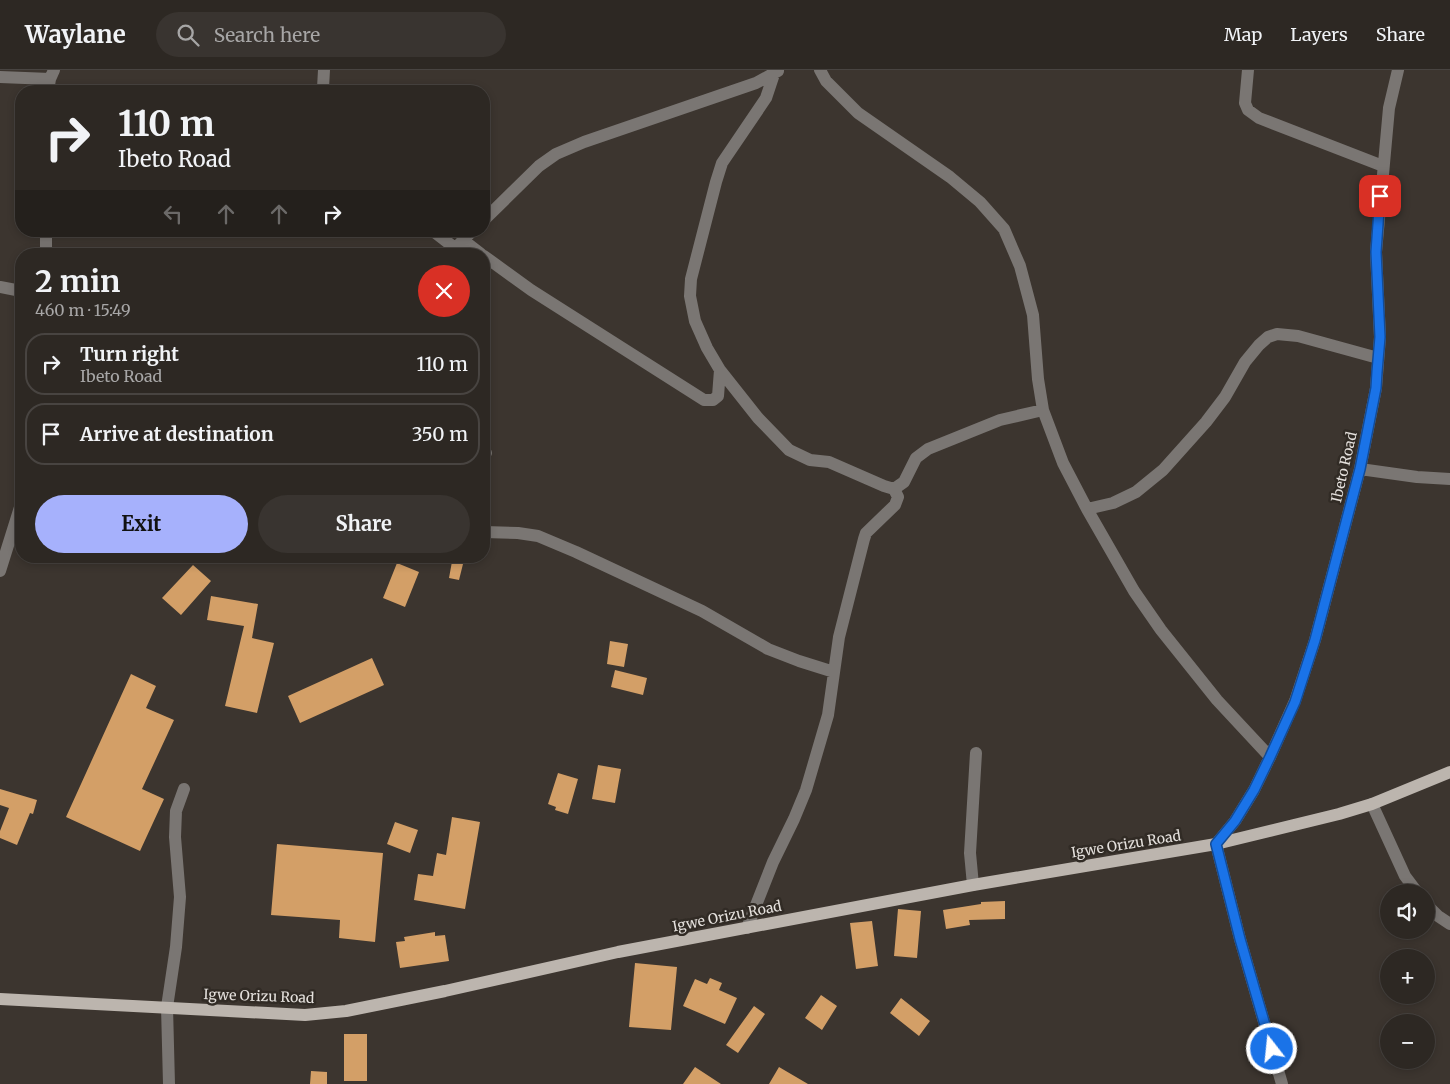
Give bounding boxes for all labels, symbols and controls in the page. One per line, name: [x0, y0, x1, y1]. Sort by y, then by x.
search box: [156, 12, 506, 57]
text: Waylane: [25, 19, 126, 50]
icon: search: [174, 21, 202, 49]
text: Search here: [214, 23, 320, 47]
text: Map: [1224, 23, 1262, 46]
text: Layers: [1290, 23, 1348, 46]
text: Share: [1376, 23, 1425, 46]
text: 110 m: [118, 102, 215, 146]
icon: right: [35, 105, 100, 170]
text: Ibeto Road: [118, 145, 231, 173]
pin: [1359, 175, 1401, 217]
icon: arrive: [1366, 182, 1394, 210]
icon: left: [159, 200, 187, 228]
icon: ahead: [212, 200, 240, 228]
icon: ahead: [265, 200, 293, 228]
icon: right: [318, 200, 346, 228]
text: 2 min: [35, 262, 120, 300]
button: close: [418, 265, 470, 317]
text: 460 m · 15:49: [35, 300, 131, 320]
text: Turn right: [80, 342, 179, 366]
icon: right: [37, 350, 65, 378]
text: 110 m: [417, 352, 468, 376]
text: Ibeto Road: [80, 366, 162, 386]
icon: arrive: [37, 420, 65, 448]
text: Arrive at destination: [80, 422, 274, 446]
text: 350 m: [412, 422, 468, 446]
street label: Ibeto Road: [1327, 429, 1361, 504]
button: Exit: [35, 495, 248, 553]
button: Share: [258, 495, 470, 553]
street label: Igwe Orizu Road: [1070, 826, 1183, 862]
map controls: [1380, 884, 1435, 1069]
button: sound: [1380, 884, 1435, 939]
street label: Igwe Orizu Road: [671, 896, 784, 935]
button: +: [1380, 949, 1435, 1004]
street label: Igwe Orizu Road: [203, 985, 315, 1007]
button: −: [1380, 1014, 1435, 1069]
position arrow: [1245, 1022, 1297, 1074]

